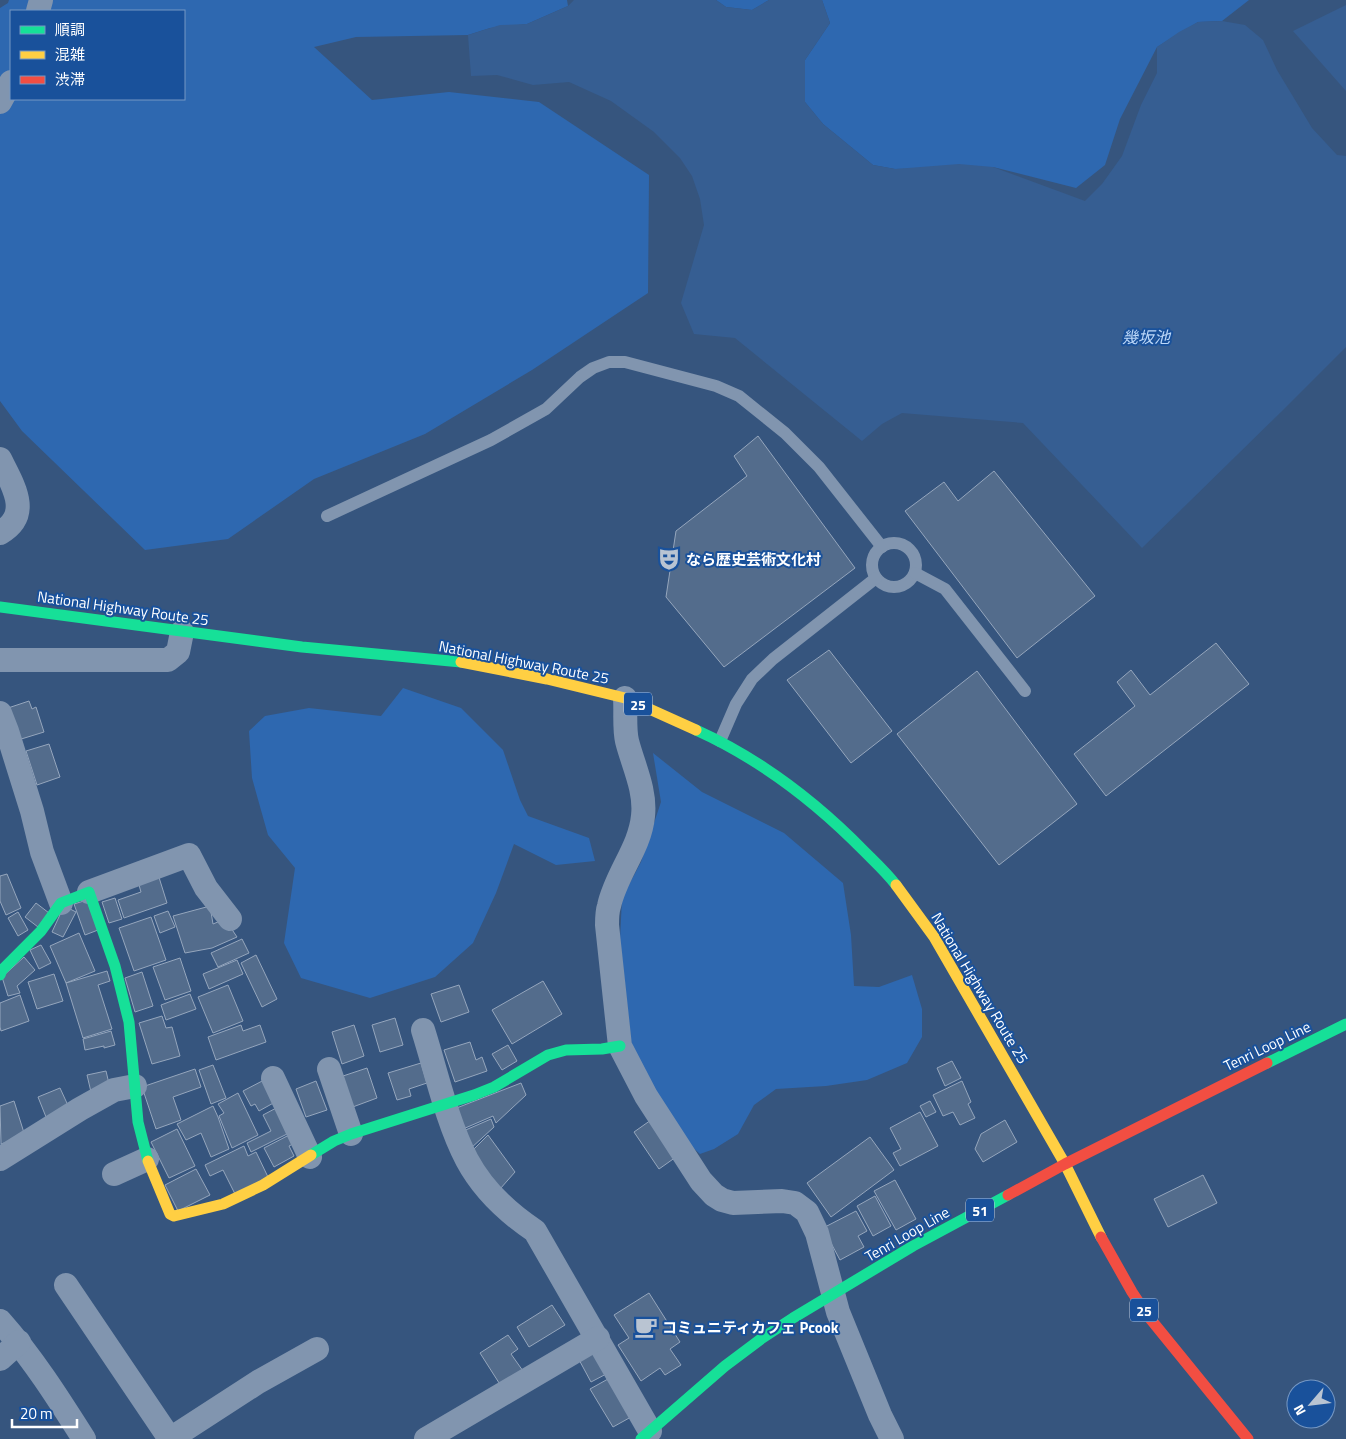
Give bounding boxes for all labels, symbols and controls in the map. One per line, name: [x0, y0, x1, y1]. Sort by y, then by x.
legend: [10, 10, 185, 100]
text: 順調: [55, 18, 85, 41]
text: 混雑: [55, 43, 85, 66]
text: 渋滞: [55, 68, 85, 91]
water label: 幾坂池: [1122, 325, 1172, 349]
theatre icon: なら歴史芸術文化村: [656, 546, 682, 572]
place label: なら歴史芸術文化村: [686, 548, 821, 571]
street label: National Highway Route 25: [36, 585, 210, 631]
street label: National Highway Route 25: [437, 634, 611, 690]
road number: 25: [624, 692, 652, 716]
street label: National Highway Route 25: [926, 908, 1034, 1068]
street label: Tenri Loop Line: [1220, 1015, 1314, 1077]
road number: 51: [966, 1198, 994, 1222]
street label: Tenri Loop Line: [860, 1200, 954, 1268]
road number: 25: [1130, 1298, 1158, 1322]
cafe icon: コミュニティカフェ Pcook: [633, 1314, 659, 1340]
place label: コミュニティカフェ Pcook: [662, 1316, 839, 1339]
north arrow: [1286, 1379, 1336, 1429]
scale bar: [12, 1396, 78, 1428]
text: N: [1288, 1401, 1311, 1420]
text: 20 m: [20, 1402, 53, 1425]

